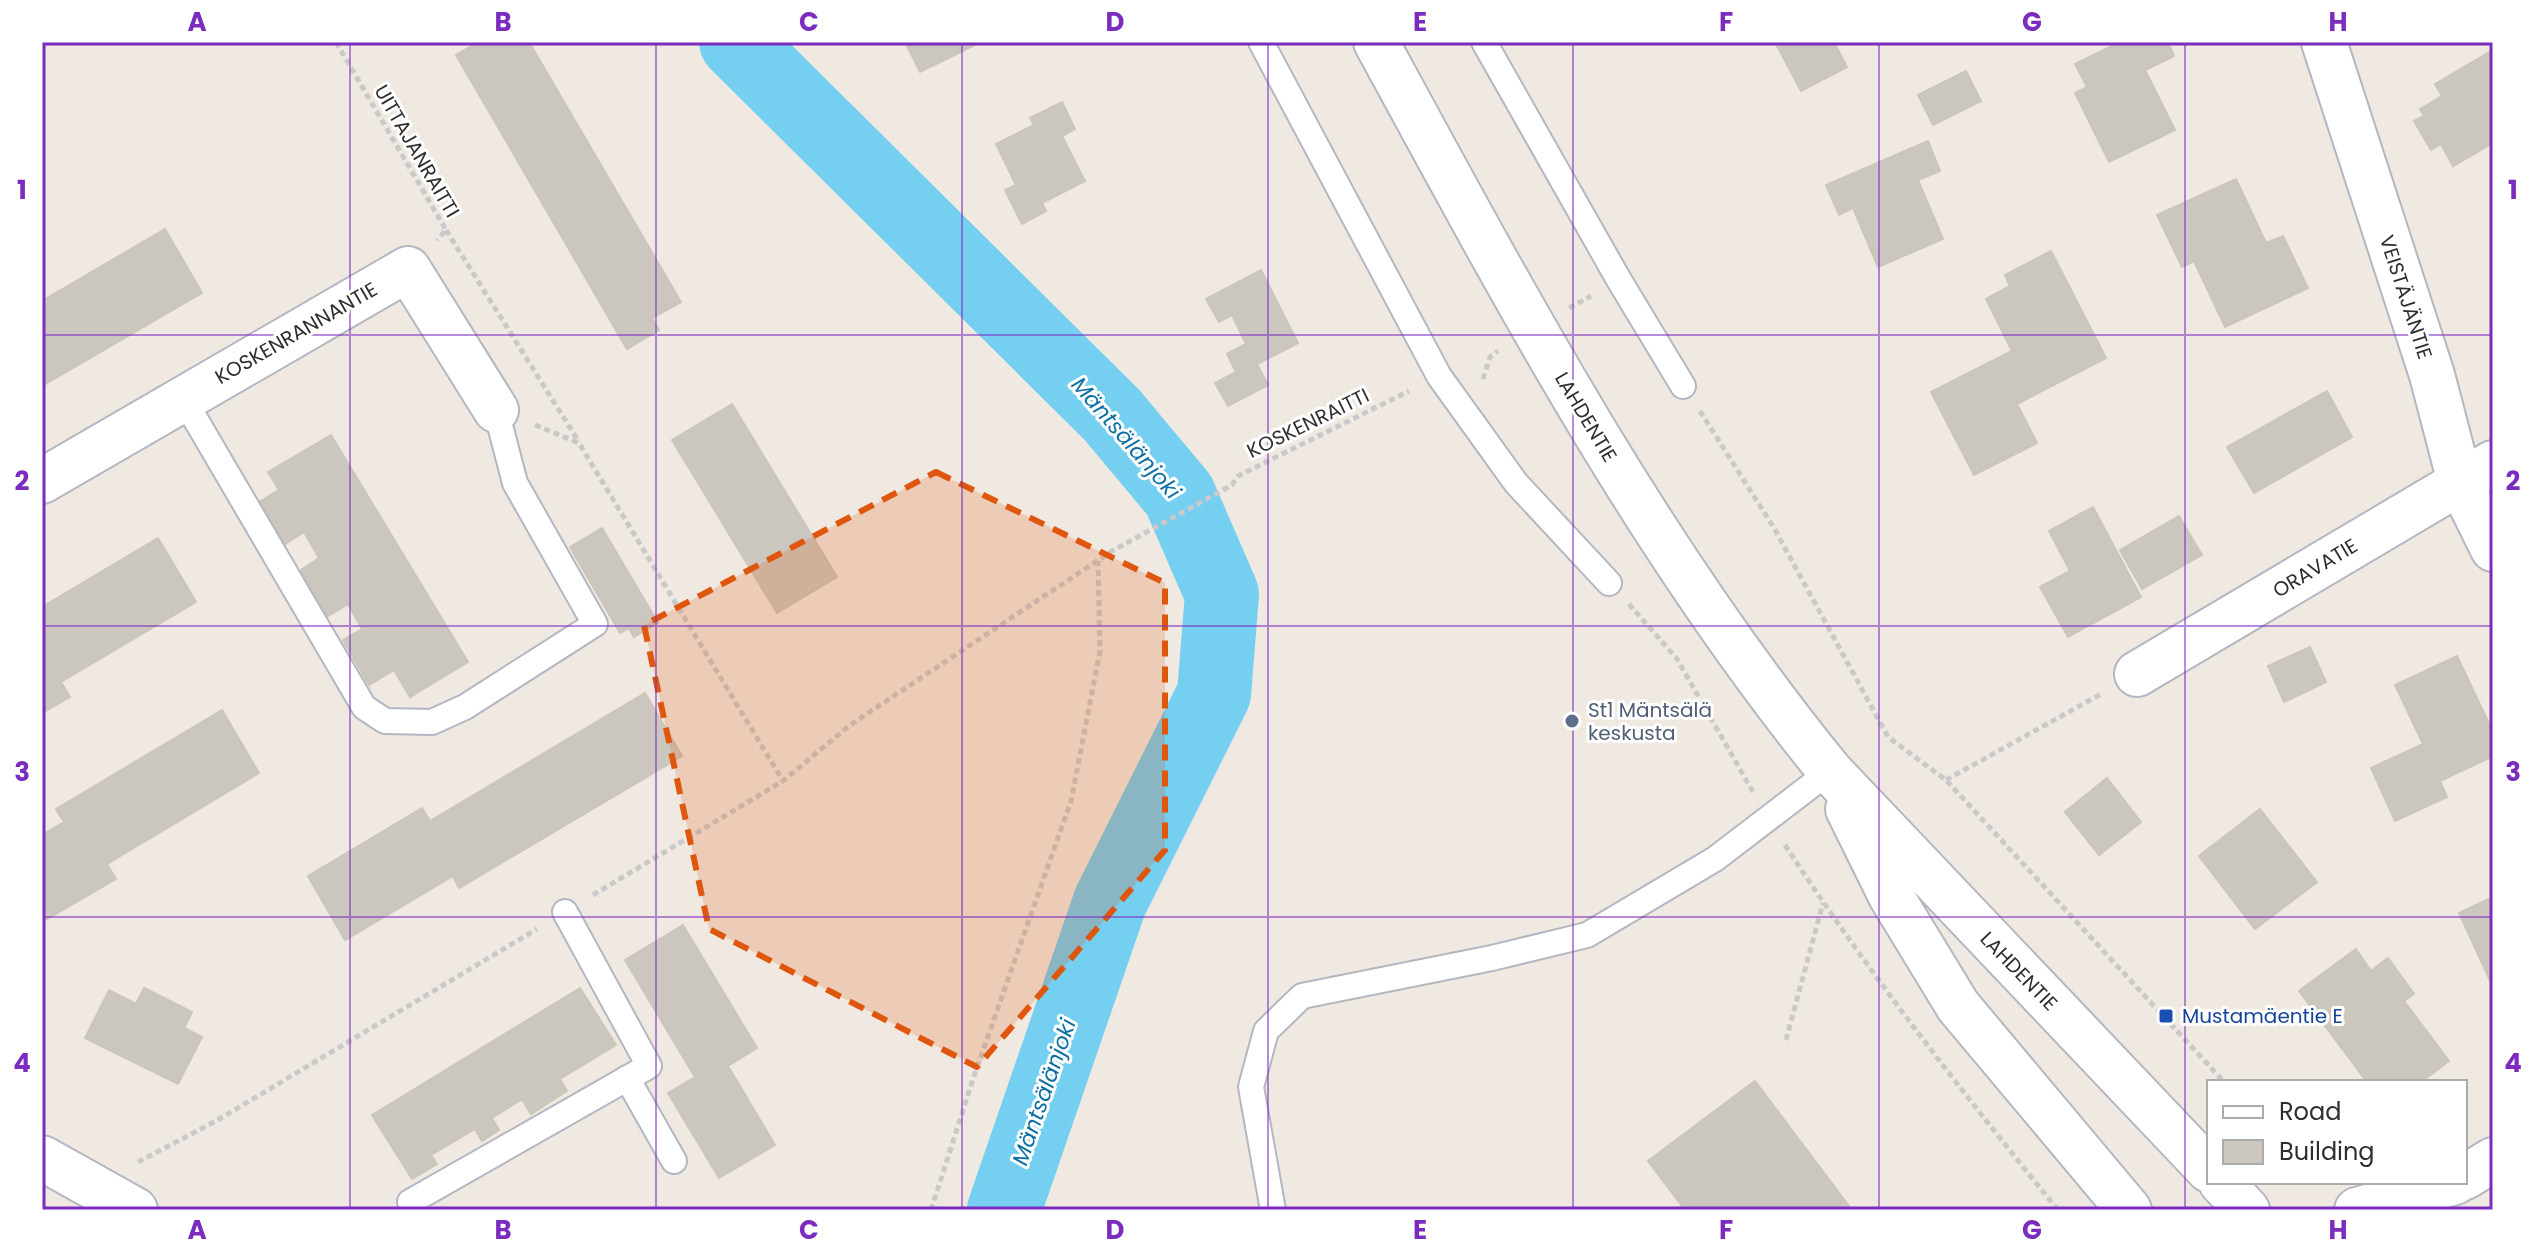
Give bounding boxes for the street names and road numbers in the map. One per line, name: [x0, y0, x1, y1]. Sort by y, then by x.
street label: UITTAJANRAITTI: [368, 80, 466, 222]
street label: VEISTÄJÄNTIE: [2373, 231, 2439, 363]
street label: KOSKENRANNANTIE: [210, 275, 382, 391]
street label: LAHDENTIE: [1548, 367, 1624, 467]
street label: KOSKENRAITTI: [1242, 381, 1374, 465]
street label: ORAVATIE: [2267, 532, 2363, 604]
street label: LAHDENTIE: [1974, 925, 2064, 1017]

